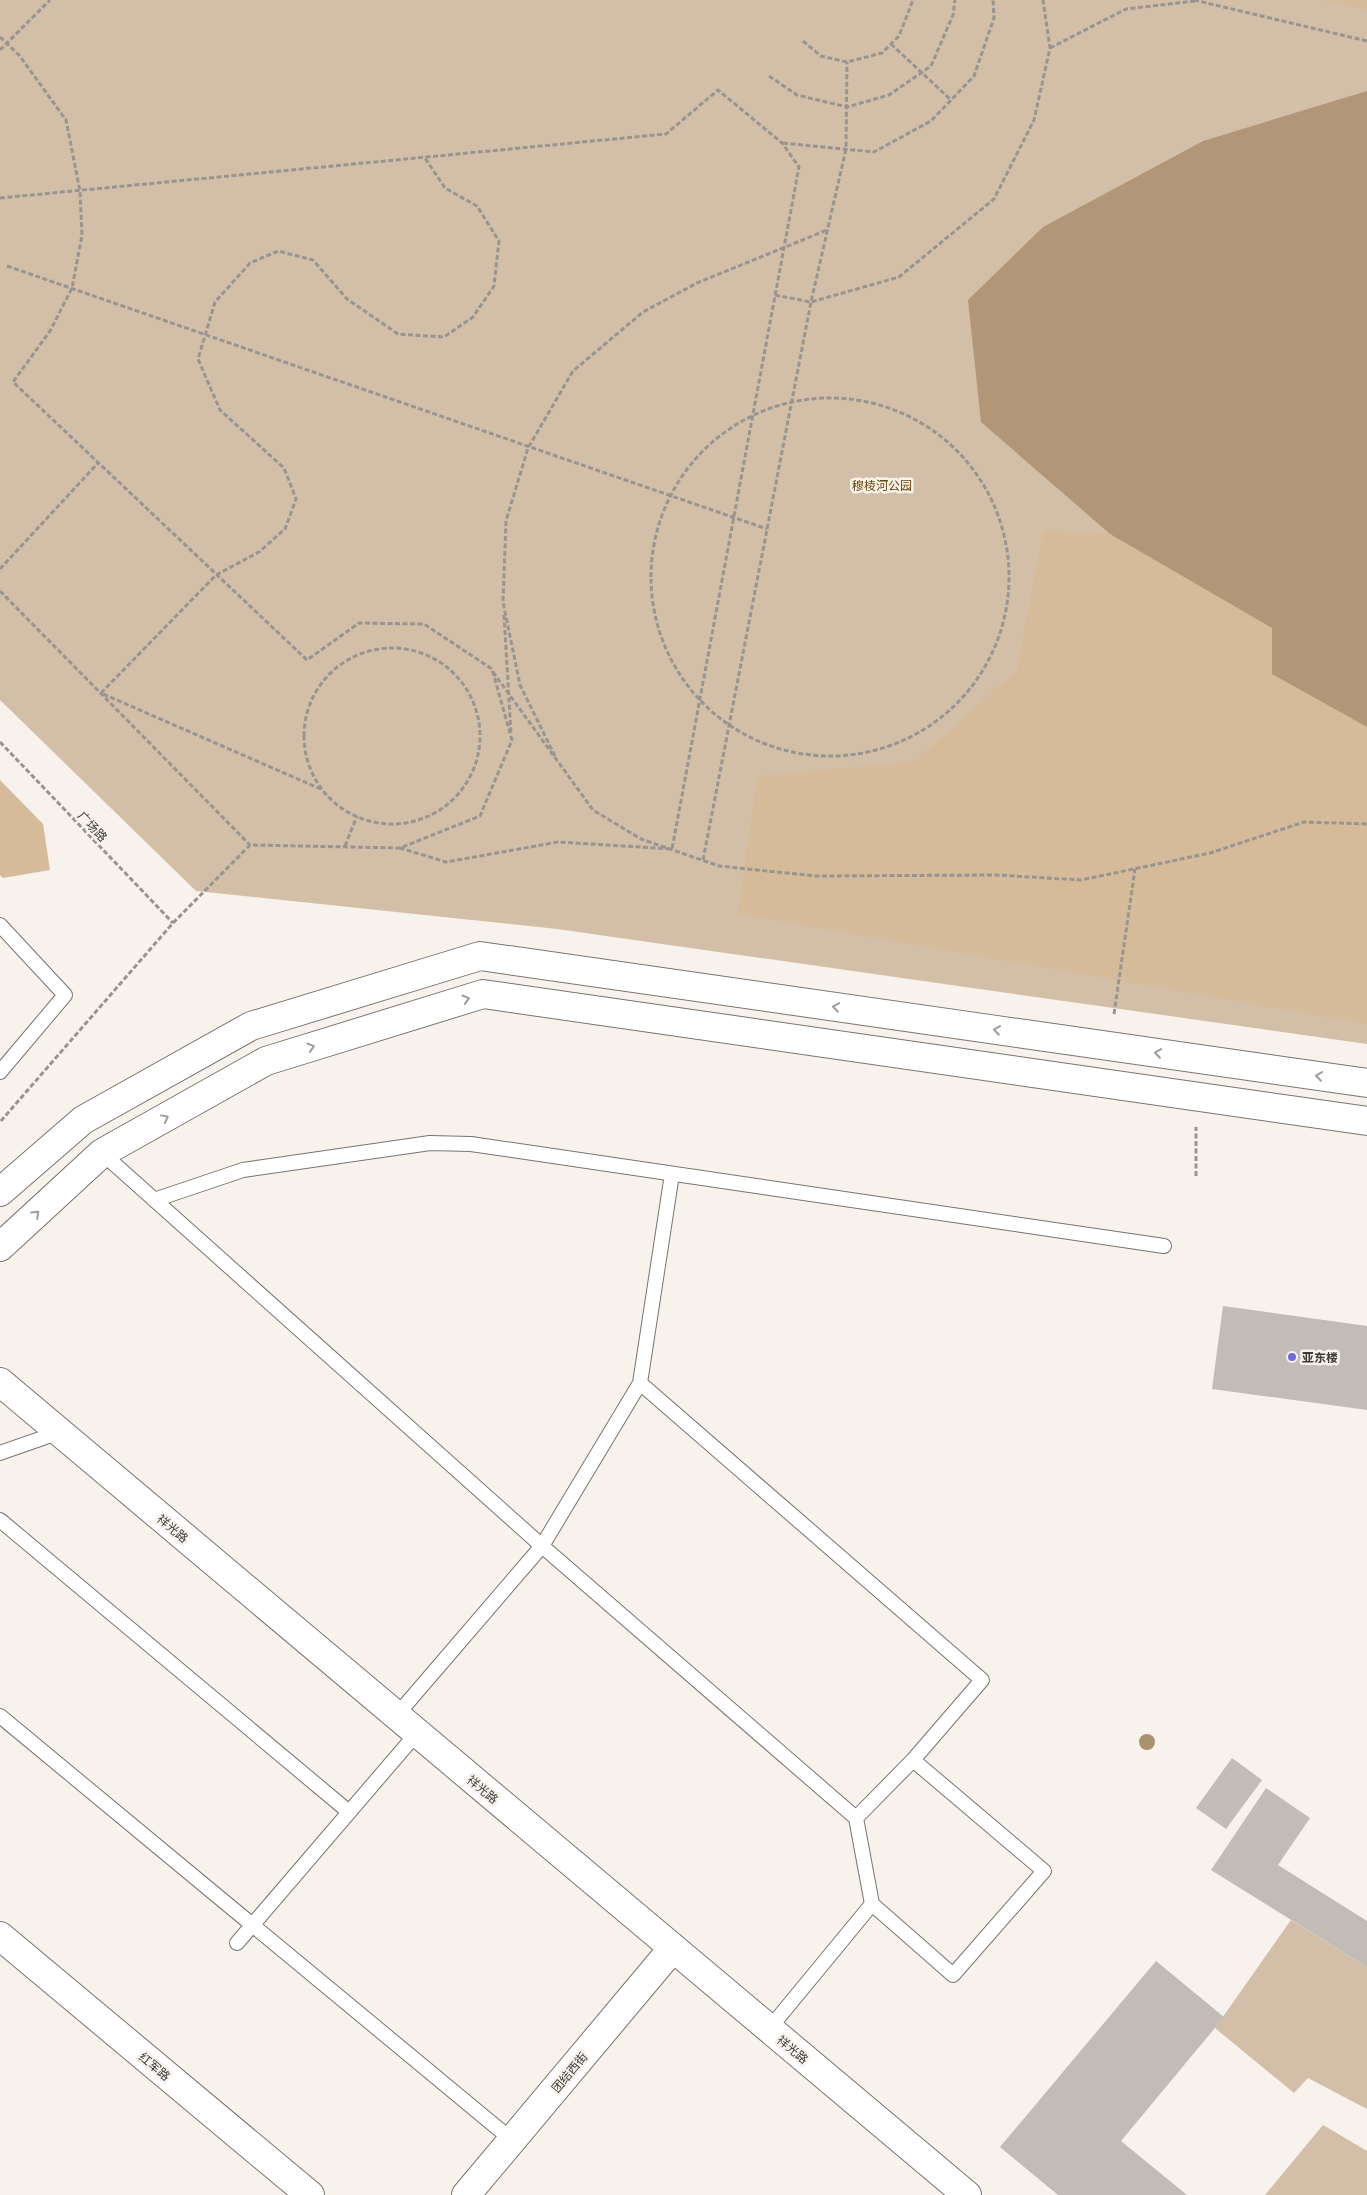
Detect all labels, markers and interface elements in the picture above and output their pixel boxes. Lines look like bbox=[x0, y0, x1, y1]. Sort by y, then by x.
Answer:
park label: 穆棱河公园 bbox=[852, 478, 912, 492]
street label: 广场路 bbox=[76, 808, 110, 844]
one-way arrow bbox=[461, 995, 469, 1005]
one-way arrow bbox=[832, 1002, 841, 1012]
one-way arrow bbox=[993, 1025, 1001, 1036]
one-way arrow bbox=[306, 1043, 314, 1053]
one-way arrow bbox=[1154, 1048, 1162, 1059]
one-way arrow bbox=[1314, 1071, 1322, 1082]
one-way arrow bbox=[160, 1114, 169, 1124]
one-way arrow bbox=[30, 1211, 39, 1220]
place label: 亚东楼 bbox=[1302, 1350, 1338, 1364]
marker: 亚东楼 bbox=[1286, 1351, 1298, 1363]
street label: 祥光路 bbox=[155, 1511, 191, 1545]
street label: 祥光路 bbox=[465, 1772, 501, 1806]
street label: 祥光路 bbox=[775, 2032, 811, 2066]
street label: 红军路 bbox=[137, 2049, 173, 2083]
street label: 团结西街 bbox=[548, 2049, 590, 2095]

